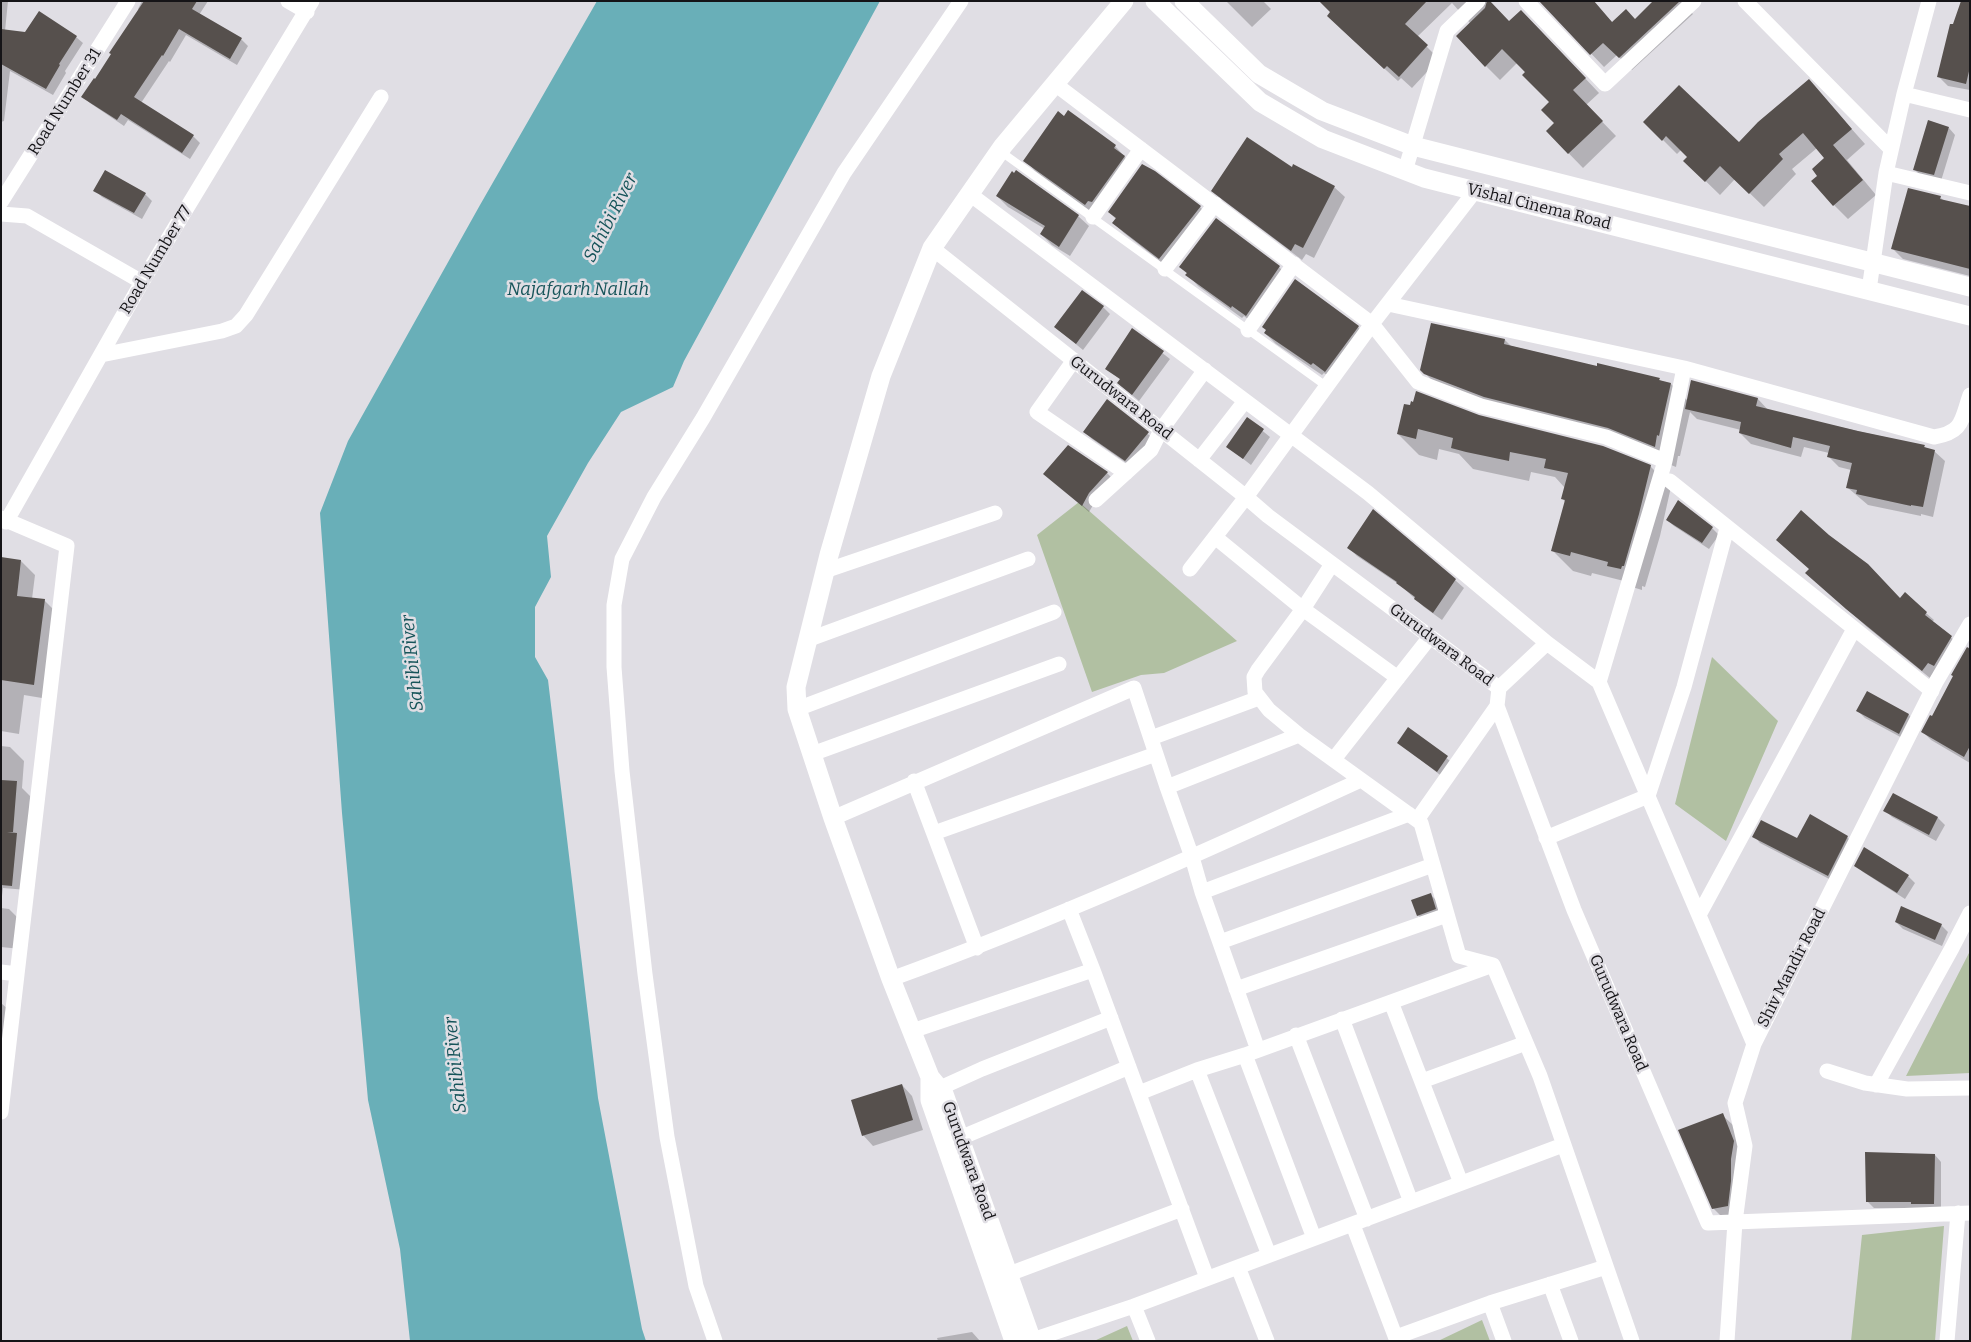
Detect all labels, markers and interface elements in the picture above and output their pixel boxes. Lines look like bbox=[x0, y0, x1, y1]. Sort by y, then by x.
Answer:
street label: Road Number 31 bbox=[24, 45, 106, 159]
water label: Sahibi River bbox=[579, 170, 643, 266]
street label: Vishal Cinema Road bbox=[1465, 180, 1613, 234]
street label: Road Number 77 bbox=[116, 202, 196, 318]
water label: Najafgarh Nallah bbox=[507, 279, 649, 301]
street label: Gurudwara Road bbox=[1066, 352, 1176, 444]
street label: Gurudwara Road bbox=[1385, 600, 1497, 690]
water label: Sahibi River bbox=[397, 614, 429, 712]
street label: Shiv Mandir Road bbox=[1754, 905, 1830, 1031]
street label: Gurudwara Road bbox=[1585, 952, 1651, 1074]
water label: Sahibi River bbox=[440, 1016, 472, 1114]
street label: Gurudwara Road bbox=[938, 1099, 998, 1223]

